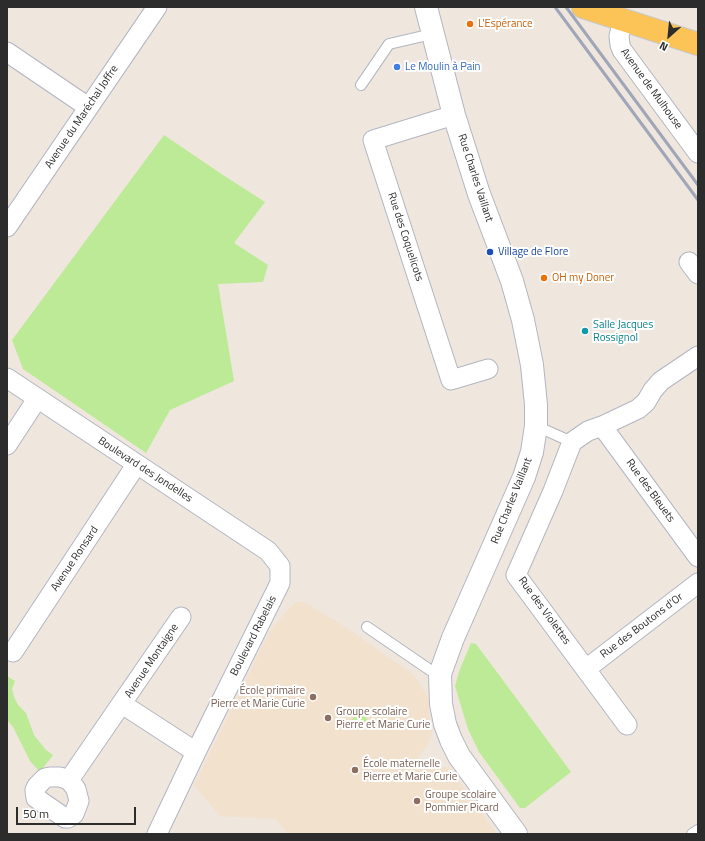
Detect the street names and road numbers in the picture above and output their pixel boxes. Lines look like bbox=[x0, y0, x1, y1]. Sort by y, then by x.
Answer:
street label: Avenue de Mulhouse bbox=[617, 46, 685, 132]
street label: Avenue du Maréchal Joffre bbox=[43, 63, 121, 171]
street label: Rue Charles Vaillant bbox=[455, 132, 495, 224]
street label: Rue des Coquelicots bbox=[384, 191, 426, 283]
street label: Boulevard des Jondelles bbox=[95, 435, 195, 505]
street label: Rue Charles Vaillant bbox=[489, 456, 535, 546]
street label: Rue des Bleuets bbox=[623, 457, 677, 525]
street label: Avenue Ronsard bbox=[48, 524, 102, 594]
street label: Rue des Violettes bbox=[515, 575, 573, 647]
street label: Rue des Boutons d'Or bbox=[598, 591, 686, 661]
street label: Boulevard Rabelais bbox=[228, 594, 280, 678]
street label: Avenue Montaigne bbox=[122, 621, 182, 701]

